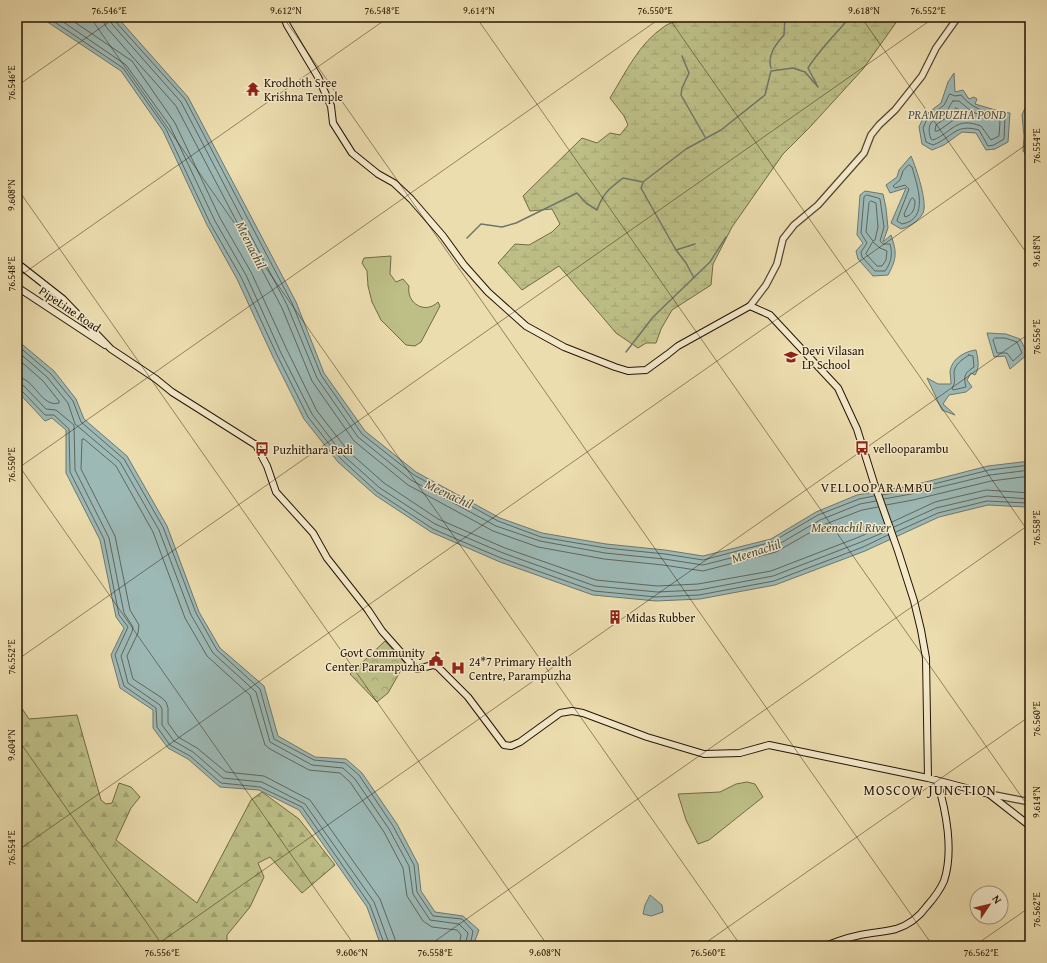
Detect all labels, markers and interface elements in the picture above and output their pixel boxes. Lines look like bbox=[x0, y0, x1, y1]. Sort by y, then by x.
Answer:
text: 76.546°E bbox=[91, 3, 127, 18]
text: 9.612°N bbox=[270, 3, 302, 18]
text: 76.548°E bbox=[364, 3, 400, 18]
text: 9.614°N bbox=[463, 3, 495, 18]
text: 76.550°E bbox=[637, 3, 673, 18]
text: 9.618°N bbox=[848, 3, 880, 18]
text: 76.552°E bbox=[910, 3, 946, 18]
text: 76.546°E bbox=[4, 65, 19, 101]
place label: Krodhoth Sree Krishna Temple bbox=[264, 74, 344, 105]
temple icon: Krodhoth Sree Krishna Temple bbox=[245, 81, 261, 97]
water label: PRAMPUZHA POND bbox=[907, 105, 1007, 124]
text: 76.554°E bbox=[1029, 128, 1044, 164]
text: 9.608°N bbox=[4, 179, 19, 211]
water label: Meenachil bbox=[231, 218, 271, 272]
text: 9.618°N bbox=[1029, 235, 1044, 267]
text: 76.548°E bbox=[4, 256, 19, 292]
street label: PipeLine Road bbox=[36, 282, 105, 336]
text: 76.556°E bbox=[1029, 319, 1044, 355]
place label: Devi Vilasan LP School bbox=[802, 342, 865, 373]
school or university icon: Devi Vilasan LP School bbox=[783, 349, 799, 365]
bus stop icon: vellooparambu bbox=[854, 440, 870, 456]
place label: vellooparambu bbox=[873, 440, 949, 457]
bus stop icon: Puzhithara Padi bbox=[254, 441, 270, 457]
place label: Puzhithara Padi bbox=[273, 441, 354, 458]
text: 76.550°E bbox=[4, 447, 19, 483]
water label: Meenachil bbox=[422, 475, 476, 513]
district label: VELLOOPARAMBU bbox=[821, 478, 933, 497]
text: 76.558°E bbox=[1029, 510, 1044, 546]
water label: Meenachil River bbox=[811, 518, 892, 537]
water label: Meenachil bbox=[729, 534, 783, 568]
building icon: Midas Rubber bbox=[607, 609, 623, 625]
place label: Midas Rubber bbox=[626, 609, 695, 626]
text: 76.552°E bbox=[4, 639, 19, 675]
place label: Govt Community Center Parampuzha bbox=[326, 644, 425, 675]
public building icon: Govt Community Center Parampuzha bbox=[428, 651, 444, 667]
place label: 24*7 Primary Health Centre, Parampuzha bbox=[469, 653, 572, 684]
hospital icon: 24*7 Primary Health Centre, Parampuzha bbox=[450, 660, 466, 676]
text: 76.560°E bbox=[1029, 701, 1044, 737]
text: 9.604°N bbox=[4, 729, 19, 761]
district label: MOSCOW JUNCTION bbox=[863, 780, 997, 800]
text: 9.614°N bbox=[1029, 786, 1044, 818]
text: 76.554°E bbox=[4, 830, 19, 866]
north arrow bbox=[969, 885, 1009, 925]
text: N bbox=[989, 892, 1006, 907]
text: 76.562°E bbox=[1029, 892, 1044, 928]
text: 76.556°E bbox=[144, 945, 180, 960]
text: 9.606°N bbox=[336, 945, 368, 960]
text: 76.558°E bbox=[417, 945, 453, 960]
text: 9.608°N bbox=[529, 945, 561, 960]
text: 76.560°E bbox=[690, 945, 726, 960]
text: 76.562°E bbox=[963, 945, 999, 960]

